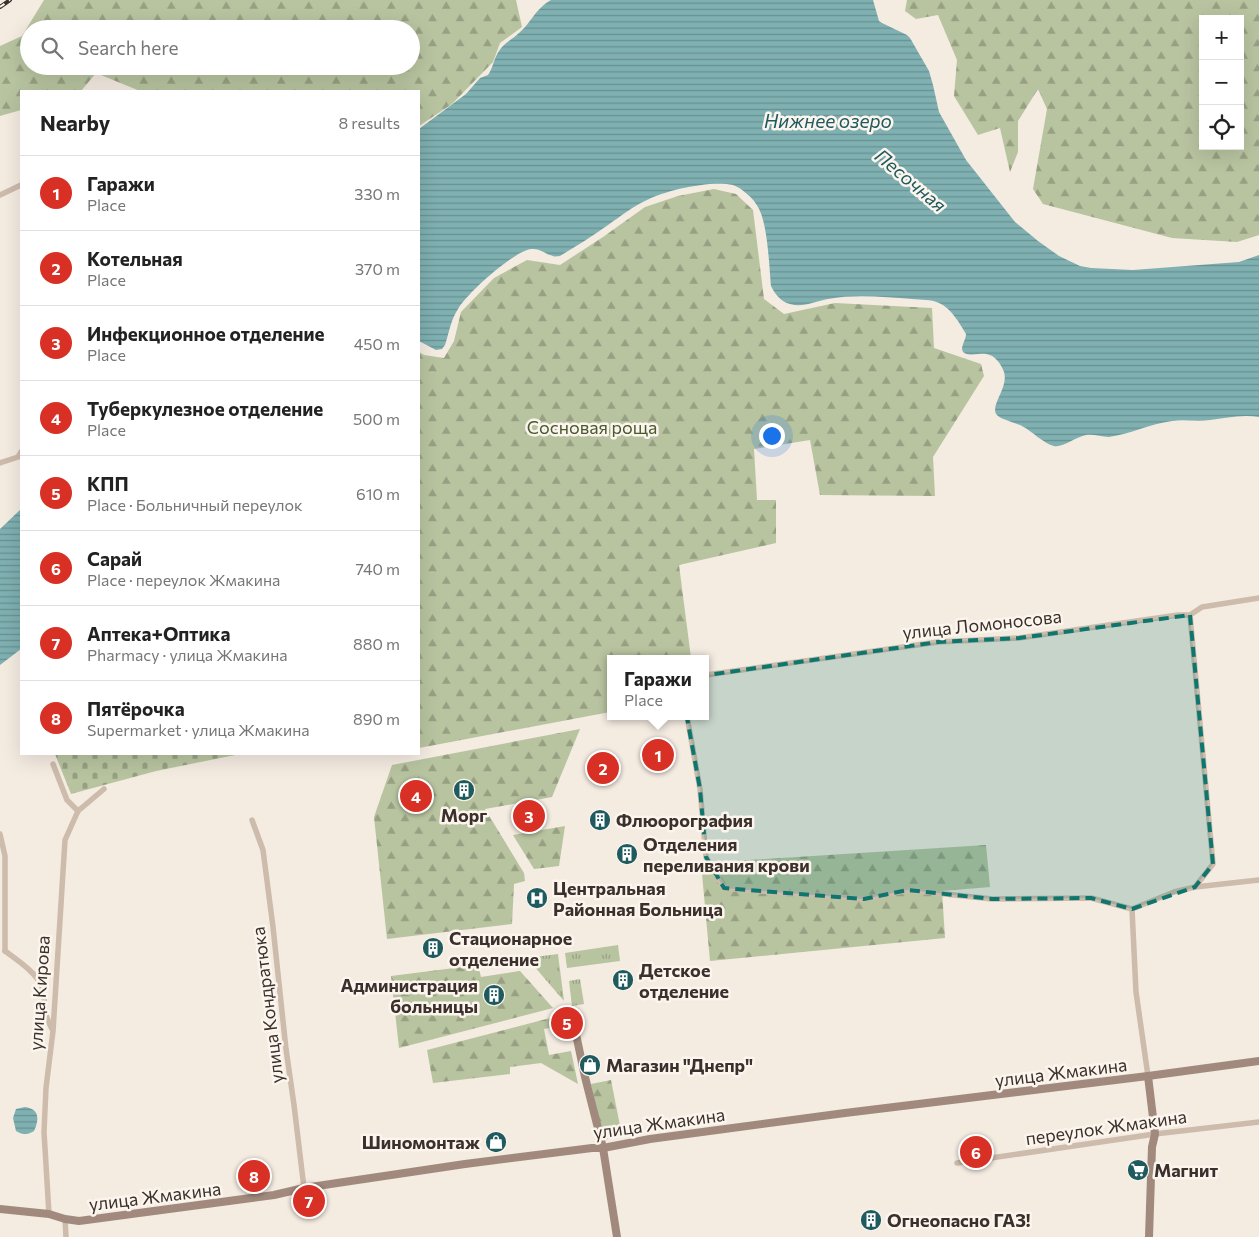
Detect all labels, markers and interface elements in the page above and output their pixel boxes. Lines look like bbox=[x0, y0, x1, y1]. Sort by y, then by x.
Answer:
map controls bbox=[1199, 15, 1244, 150]
button: + bbox=[1199, 15, 1244, 60]
search box bbox=[20, 20, 420, 75]
icon: search bbox=[38, 34, 66, 62]
text: Search here bbox=[78, 36, 178, 59]
button: − bbox=[1199, 60, 1244, 105]
button: locate bbox=[1199, 105, 1244, 150]
water label: Нижнее озеро bbox=[764, 109, 892, 132]
text: Nearby bbox=[40, 110, 110, 135]
text: 8 results bbox=[339, 113, 400, 132]
water label: Песочная bbox=[871, 144, 951, 216]
text: Гаражи bbox=[87, 172, 155, 195]
text: 1 bbox=[52, 184, 60, 203]
text: 330 m bbox=[354, 184, 400, 203]
text: Place bbox=[87, 195, 126, 214]
text: Котельная bbox=[87, 247, 183, 270]
text: 2 bbox=[51, 259, 61, 278]
text: 370 m bbox=[355, 259, 400, 278]
text: Place bbox=[87, 270, 126, 289]
text: Инфекционное отделение bbox=[87, 322, 325, 345]
text: 3 bbox=[51, 334, 61, 353]
text: 450 m bbox=[354, 334, 400, 353]
text: Place bbox=[87, 345, 126, 364]
text: Туберкулезное отделение bbox=[87, 397, 323, 420]
text: 4 bbox=[51, 409, 61, 428]
text: 500 m bbox=[353, 409, 400, 428]
park label: Сосновая роща bbox=[527, 416, 657, 438]
text: Place bbox=[87, 420, 126, 439]
your location bbox=[759, 423, 785, 449]
text: КПП bbox=[87, 472, 129, 495]
text: 5 bbox=[51, 484, 61, 503]
text: 610 m bbox=[356, 484, 400, 503]
text: Place · Больничный переулок bbox=[87, 495, 303, 514]
text: Сарай bbox=[87, 547, 142, 570]
text: 6 bbox=[51, 559, 61, 578]
text: 740 m bbox=[355, 559, 400, 578]
text: Place · переулок Жмакина bbox=[87, 570, 280, 589]
street label: улица Ломоносова bbox=[901, 605, 1063, 643]
text: Аптека+Оптика bbox=[87, 622, 230, 645]
text: 7 bbox=[52, 634, 60, 653]
text: 880 m bbox=[353, 634, 400, 653]
text: Pharmacy · улица Жмакина bbox=[87, 645, 288, 664]
popup bbox=[607, 655, 709, 720]
text: Гаражи bbox=[624, 667, 692, 690]
text: Place bbox=[624, 690, 663, 709]
text: Пятёрочка bbox=[87, 697, 185, 720]
text: 8 bbox=[51, 709, 61, 728]
text: 890 m bbox=[353, 709, 400, 728]
text: Supermarket · улица Жмакина bbox=[87, 720, 310, 739]
pin: 1 bbox=[642, 736, 674, 774]
pin: 2 bbox=[587, 749, 619, 787]
pin: 4 bbox=[400, 777, 432, 815]
building icon: Морг bbox=[452, 778, 476, 802]
pin: 3 bbox=[513, 797, 545, 835]
place label: Морг bbox=[441, 804, 487, 826]
building icon: Флюорография bbox=[588, 808, 612, 832]
place label: Флюорография bbox=[616, 809, 753, 831]
place label: Отделения переливания крови bbox=[643, 833, 810, 876]
building icon: Отделения переливания крови bbox=[615, 842, 639, 866]
place label: Центральная Районная Больница bbox=[553, 877, 723, 920]
hospital icon: Центральная Районная Больница bbox=[525, 886, 549, 910]
street label: улица Кондратюка bbox=[246, 925, 288, 1085]
place label: Стационарное отделение bbox=[449, 927, 572, 970]
street label: улица Кирова bbox=[24, 935, 54, 1051]
building icon: Стационарное отделение bbox=[421, 936, 445, 960]
place label: Детское отделение bbox=[639, 959, 729, 1002]
building icon: Детское отделение bbox=[611, 968, 635, 992]
place label: Администрация больницы bbox=[341, 974, 478, 1017]
building icon: Администрация больницы bbox=[482, 983, 506, 1007]
pin: 5 bbox=[551, 1004, 583, 1042]
shop icon: Магазин "Днепр" bbox=[578, 1053, 602, 1077]
street label: улица Жмакина bbox=[994, 1053, 1128, 1091]
place label: Магазин "Днепр" bbox=[606, 1054, 753, 1076]
street label: улица Жмакина bbox=[592, 1103, 726, 1143]
street label: переулок Жмакина bbox=[1024, 1105, 1188, 1149]
shop icon: Шиномонтаж bbox=[484, 1130, 508, 1154]
place label: Шиномонтаж bbox=[362, 1131, 481, 1153]
pin: 6 bbox=[960, 1133, 992, 1171]
pin: 8 bbox=[238, 1157, 270, 1195]
supermarket icon: Магнит bbox=[1126, 1158, 1150, 1182]
place label: Магнит bbox=[1154, 1159, 1218, 1181]
street label: улица Жмакина bbox=[88, 1177, 222, 1215]
pin: 7 bbox=[293, 1182, 325, 1220]
building icon: Огнеопасно ГАЗ! bbox=[859, 1208, 883, 1232]
place label: Огнеопасно ГАЗ! bbox=[887, 1209, 1031, 1231]

